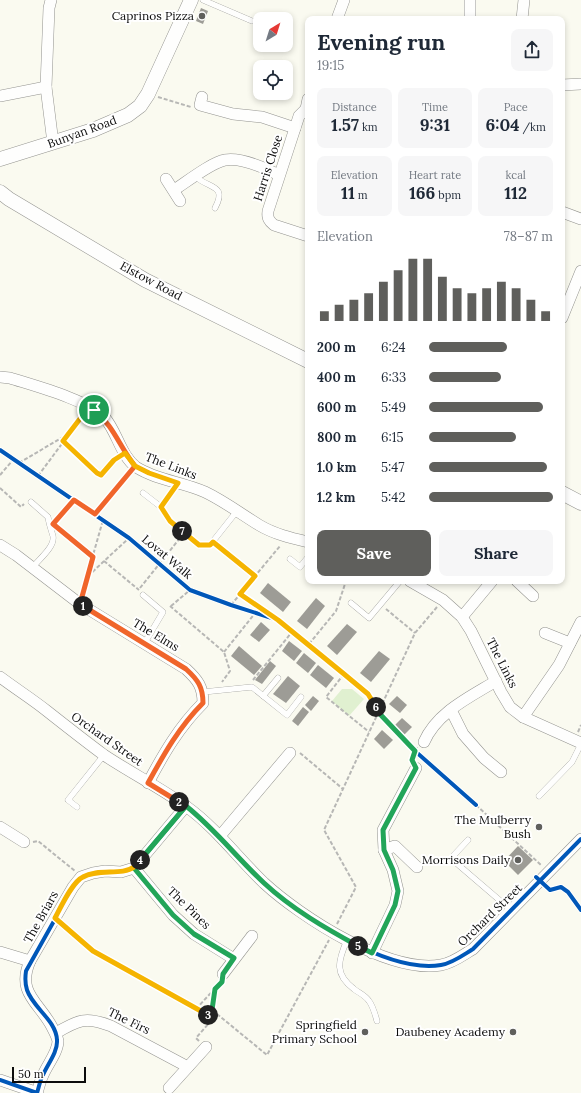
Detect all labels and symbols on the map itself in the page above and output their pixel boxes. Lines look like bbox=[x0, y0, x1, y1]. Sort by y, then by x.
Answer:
place label: Caprinos Pizza bbox=[112, 8, 194, 23]
marker: Caprinos Pizza bbox=[197, 11, 207, 21]
north arrow bbox=[253, 12, 293, 52]
street label: Bunyan Road bbox=[45, 112, 118, 151]
street label: Harris Close bbox=[250, 132, 285, 203]
street label: Elstow Road bbox=[118, 258, 185, 303]
pin bbox=[77, 393, 111, 427]
street label: The Links bbox=[143, 449, 200, 482]
pin: 7 bbox=[172, 521, 192, 541]
street label: Lovat Walk bbox=[139, 531, 196, 582]
pin: 1 bbox=[73, 596, 93, 616]
street label: The Elms bbox=[130, 615, 183, 654]
street label: The Links bbox=[483, 635, 522, 691]
pin: 6 bbox=[366, 697, 386, 717]
street label: Orchard Street bbox=[69, 708, 146, 769]
pin: 2 bbox=[169, 792, 189, 812]
place label: The Mulberry Bush bbox=[455, 812, 532, 841]
marker: The Mulberry Bush bbox=[534, 822, 544, 832]
pin: 4 bbox=[130, 850, 150, 870]
place label: Morrisons Daily bbox=[422, 852, 511, 867]
marker: Morrisons Daily bbox=[513, 855, 523, 865]
street label: Orchard Street bbox=[454, 880, 525, 949]
street label: The Pines bbox=[165, 883, 214, 932]
street label: The Briars bbox=[20, 888, 61, 946]
pin: 5 bbox=[348, 936, 368, 956]
street label: The Firs bbox=[106, 1004, 153, 1037]
pin: 3 bbox=[198, 1005, 218, 1025]
place label: Springfield Primary School bbox=[272, 1017, 357, 1046]
place label: Daubeney Academy bbox=[395, 1024, 506, 1039]
marker: Springfield Primary School bbox=[360, 1027, 370, 1037]
marker: Daubeney Academy bbox=[508, 1027, 518, 1037]
scale bar bbox=[12, 1065, 86, 1084]

